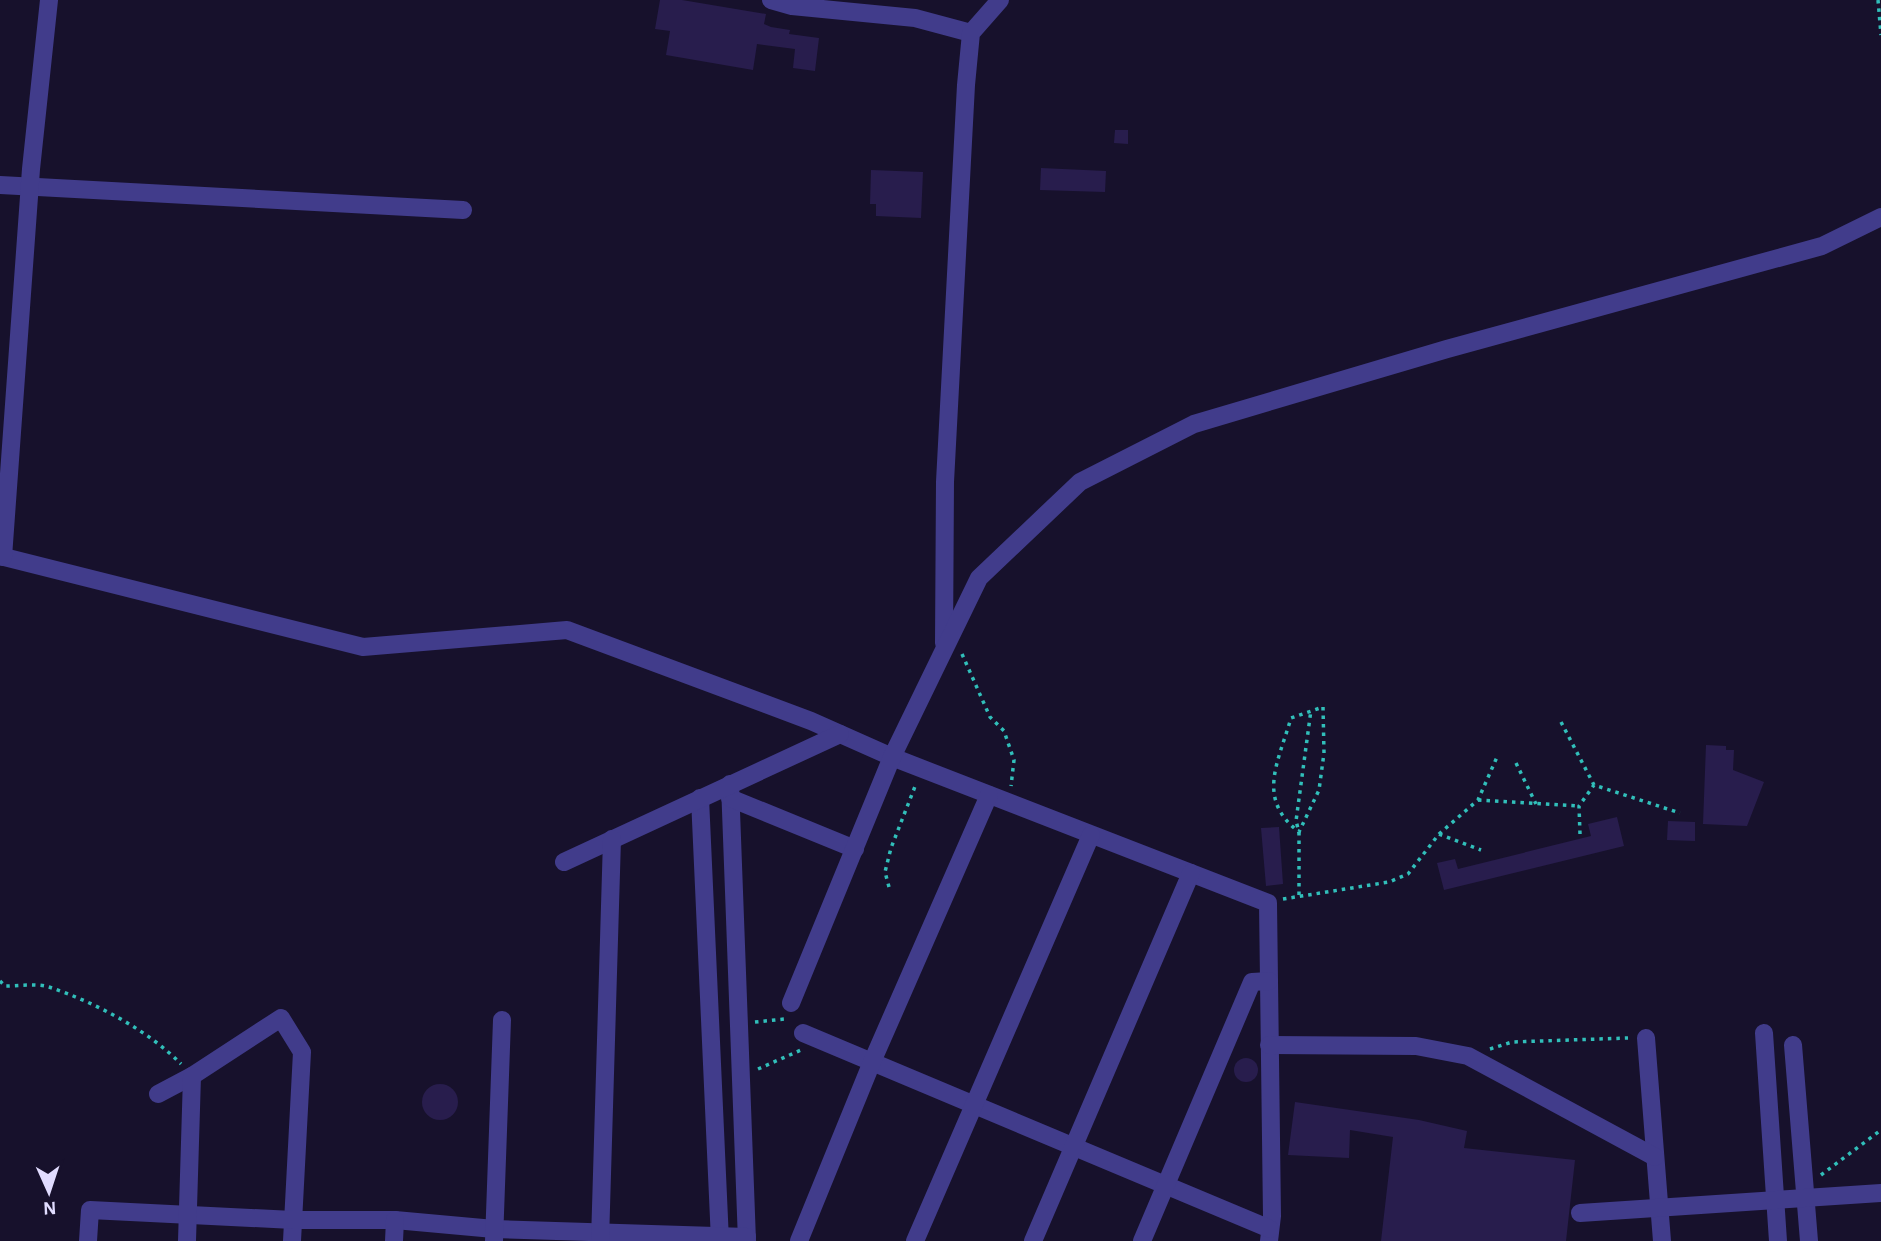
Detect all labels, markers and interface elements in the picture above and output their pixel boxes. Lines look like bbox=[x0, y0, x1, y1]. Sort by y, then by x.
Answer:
north arrow bbox=[14, 1157, 84, 1227]
text: N bbox=[43, 1198, 57, 1217]

